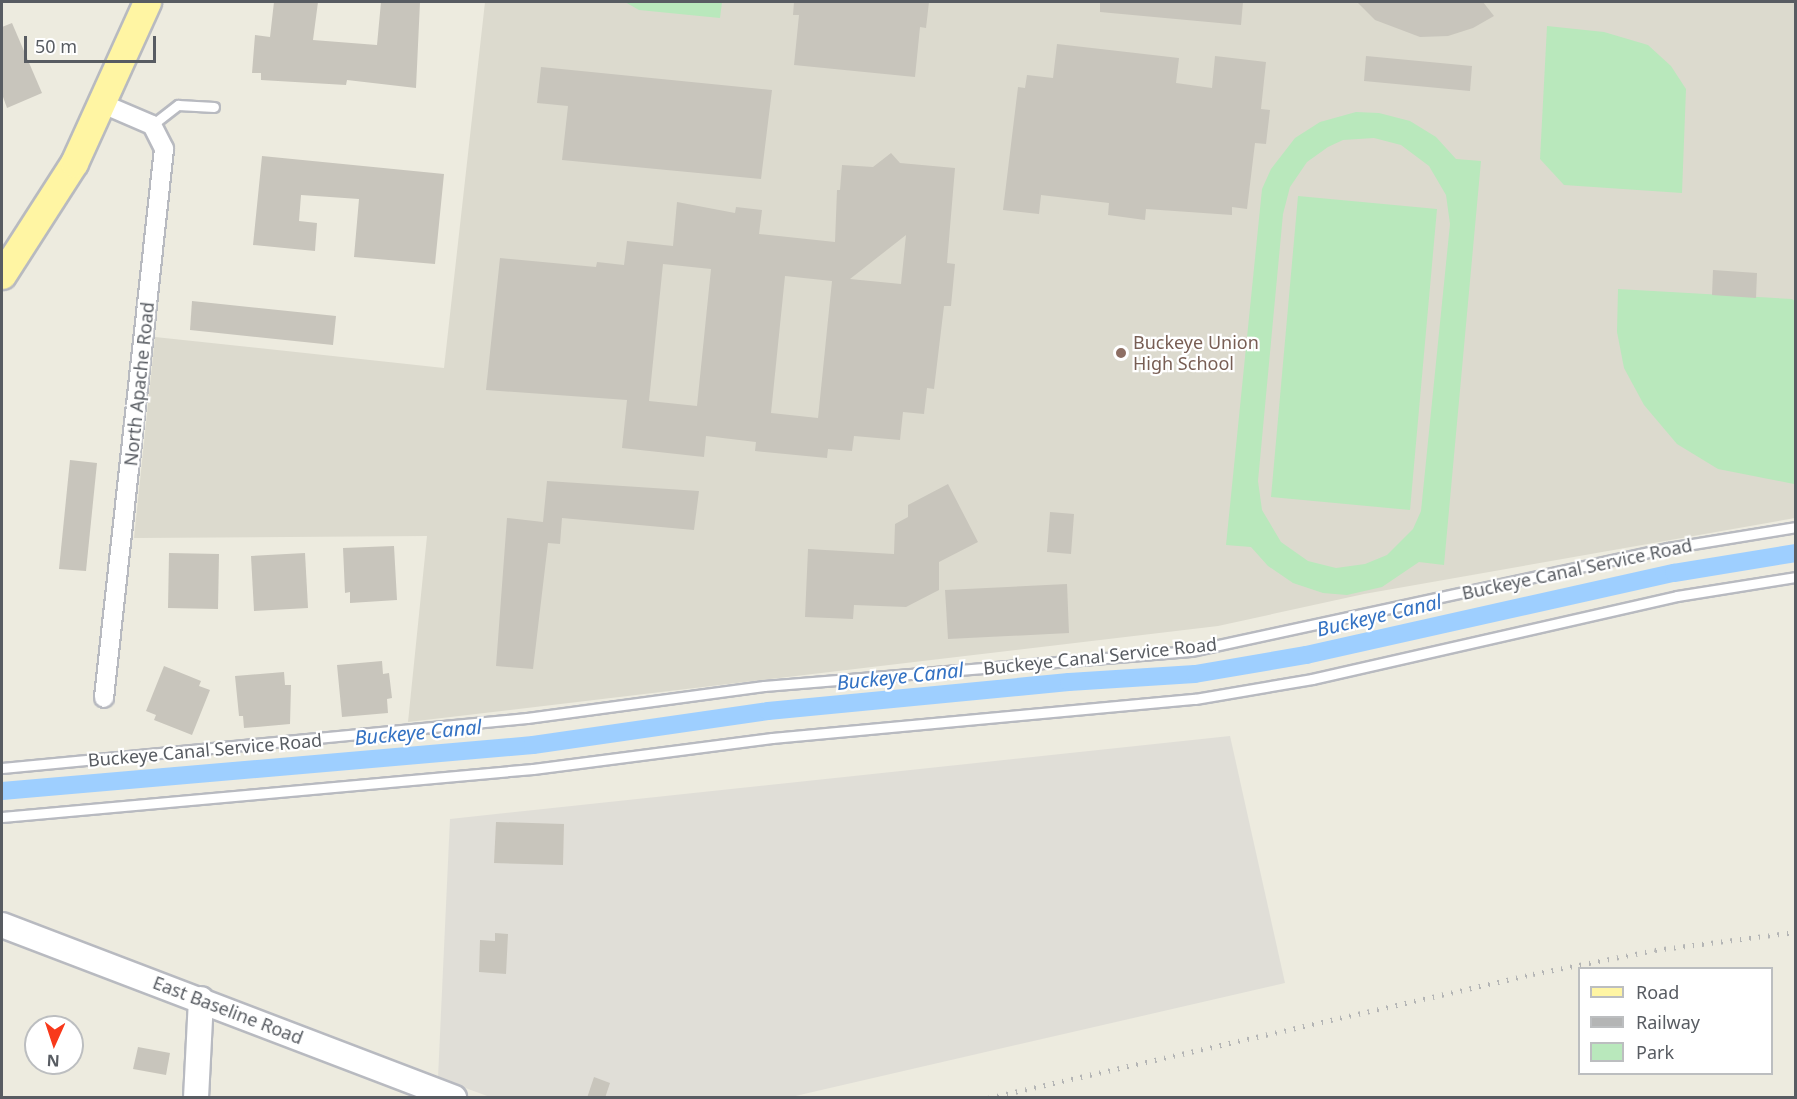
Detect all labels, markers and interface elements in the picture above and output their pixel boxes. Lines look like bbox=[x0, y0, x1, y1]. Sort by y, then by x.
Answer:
scale bar bbox=[27, 24, 159, 62]
text: 50 m bbox=[35, 34, 77, 58]
street label: North Apache Road bbox=[120, 301, 158, 467]
place label: Buckeye Union High School bbox=[1133, 332, 1259, 374]
marker: Buckeye Union High School bbox=[1114, 346, 1128, 360]
street label: Buckeye Canal Service Road bbox=[1460, 534, 1694, 604]
water label: Buckeye Canal bbox=[1314, 589, 1444, 641]
street label: Buckeye Canal Service Road bbox=[982, 633, 1218, 679]
water label: Buckeye Canal bbox=[835, 657, 965, 695]
water label: Buckeye Canal bbox=[353, 714, 483, 750]
street label: Buckeye Canal Service Road bbox=[87, 729, 323, 771]
legend bbox=[1578, 967, 1773, 1075]
street label: East Baseline Road bbox=[150, 971, 306, 1049]
text: Road bbox=[1636, 980, 1679, 1004]
text: Railway bbox=[1636, 1010, 1700, 1034]
north arrow bbox=[24, 1015, 84, 1075]
text: Park bbox=[1636, 1040, 1674, 1064]
text: N bbox=[46, 1050, 60, 1072]

